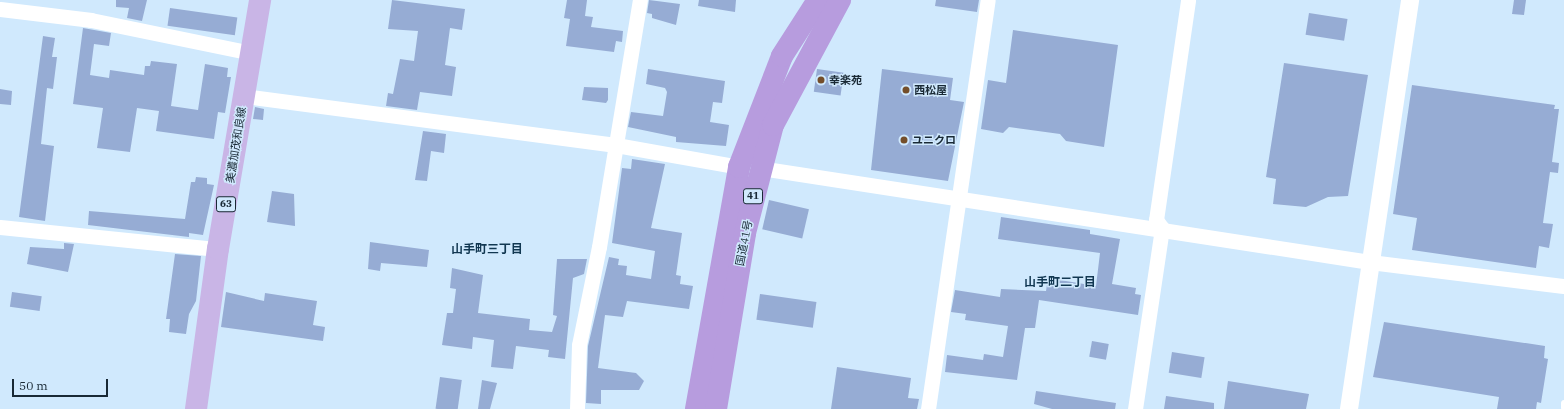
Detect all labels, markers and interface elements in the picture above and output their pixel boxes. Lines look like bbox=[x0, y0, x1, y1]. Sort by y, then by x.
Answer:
place label: 幸楽苑 bbox=[829, 73, 862, 87]
marker: 幸楽苑 bbox=[816, 75, 826, 85]
place label: 西松屋 bbox=[914, 83, 947, 97]
marker: 西松屋 bbox=[901, 85, 911, 95]
street label: 美濃加茂和良線 bbox=[223, 106, 249, 184]
place label: ユニクロ bbox=[912, 133, 956, 147]
marker: ユニクロ bbox=[899, 135, 909, 145]
road number: 41 bbox=[743, 188, 763, 204]
road number: 63 bbox=[216, 196, 236, 212]
street label: 国道41号 bbox=[733, 219, 755, 267]
district label: 山手町三丁目 bbox=[451, 242, 523, 256]
district label: 山手町二丁目 bbox=[1024, 275, 1096, 289]
scale bar bbox=[14, 371, 110, 397]
text: 50 m bbox=[19, 378, 48, 393]

